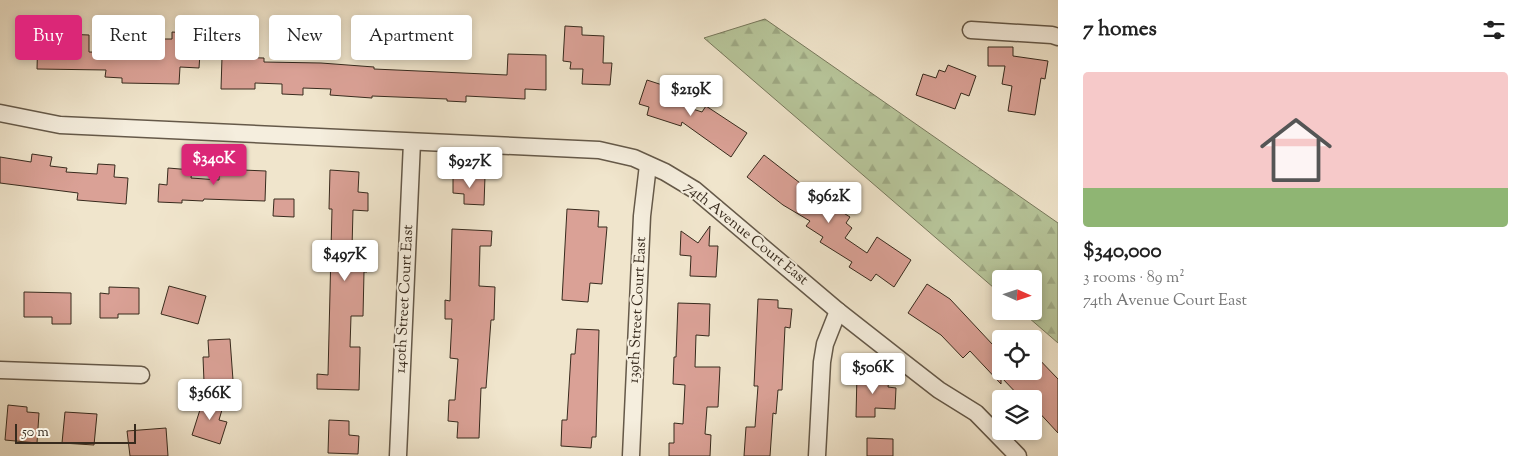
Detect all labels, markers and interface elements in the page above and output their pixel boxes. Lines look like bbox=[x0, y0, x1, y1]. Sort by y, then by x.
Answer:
chip: Buy bbox=[15, 15, 82, 60]
chip: Rent bbox=[92, 15, 165, 60]
chip: Filters bbox=[175, 15, 259, 60]
chip: New bbox=[269, 15, 341, 60]
chip: Apartment bbox=[351, 15, 472, 60]
text: 7 homes bbox=[1083, 15, 1157, 45]
icon: filters bbox=[1480, 16, 1508, 44]
pin: $219K bbox=[656, 74, 726, 117]
text: $219K bbox=[671, 79, 711, 102]
icon: home bbox=[1251, 105, 1341, 195]
pin: $340K bbox=[179, 144, 249, 186]
pin: $927K bbox=[435, 146, 505, 189]
text: $340K bbox=[193, 148, 235, 171]
text: $927K bbox=[448, 151, 492, 174]
street label: 74th Avenue Court East bbox=[680, 177, 812, 291]
pin: $962K bbox=[794, 182, 864, 224]
text: $962K bbox=[807, 186, 851, 209]
street label: 140th Street Court East bbox=[391, 224, 419, 374]
street label: 139th Street Court East bbox=[624, 236, 652, 384]
text: $340,000 bbox=[1083, 237, 1162, 267]
pin: $497K bbox=[310, 240, 380, 282]
text: $497K bbox=[323, 244, 367, 267]
text: 3 rooms · 89 m² bbox=[1083, 267, 1185, 290]
north arrow bbox=[992, 270, 1042, 320]
map controls bbox=[992, 270, 1042, 440]
text: 74th Avenue Court East bbox=[1083, 290, 1247, 313]
button: locate bbox=[992, 330, 1042, 380]
pin: $506K bbox=[838, 352, 908, 395]
text: $506K bbox=[852, 357, 894, 380]
pin: $366K bbox=[175, 378, 245, 421]
text: $366K bbox=[189, 383, 231, 406]
button: layers bbox=[992, 390, 1042, 440]
scale bar bbox=[15, 421, 136, 444]
text: 50 m bbox=[22, 423, 49, 443]

